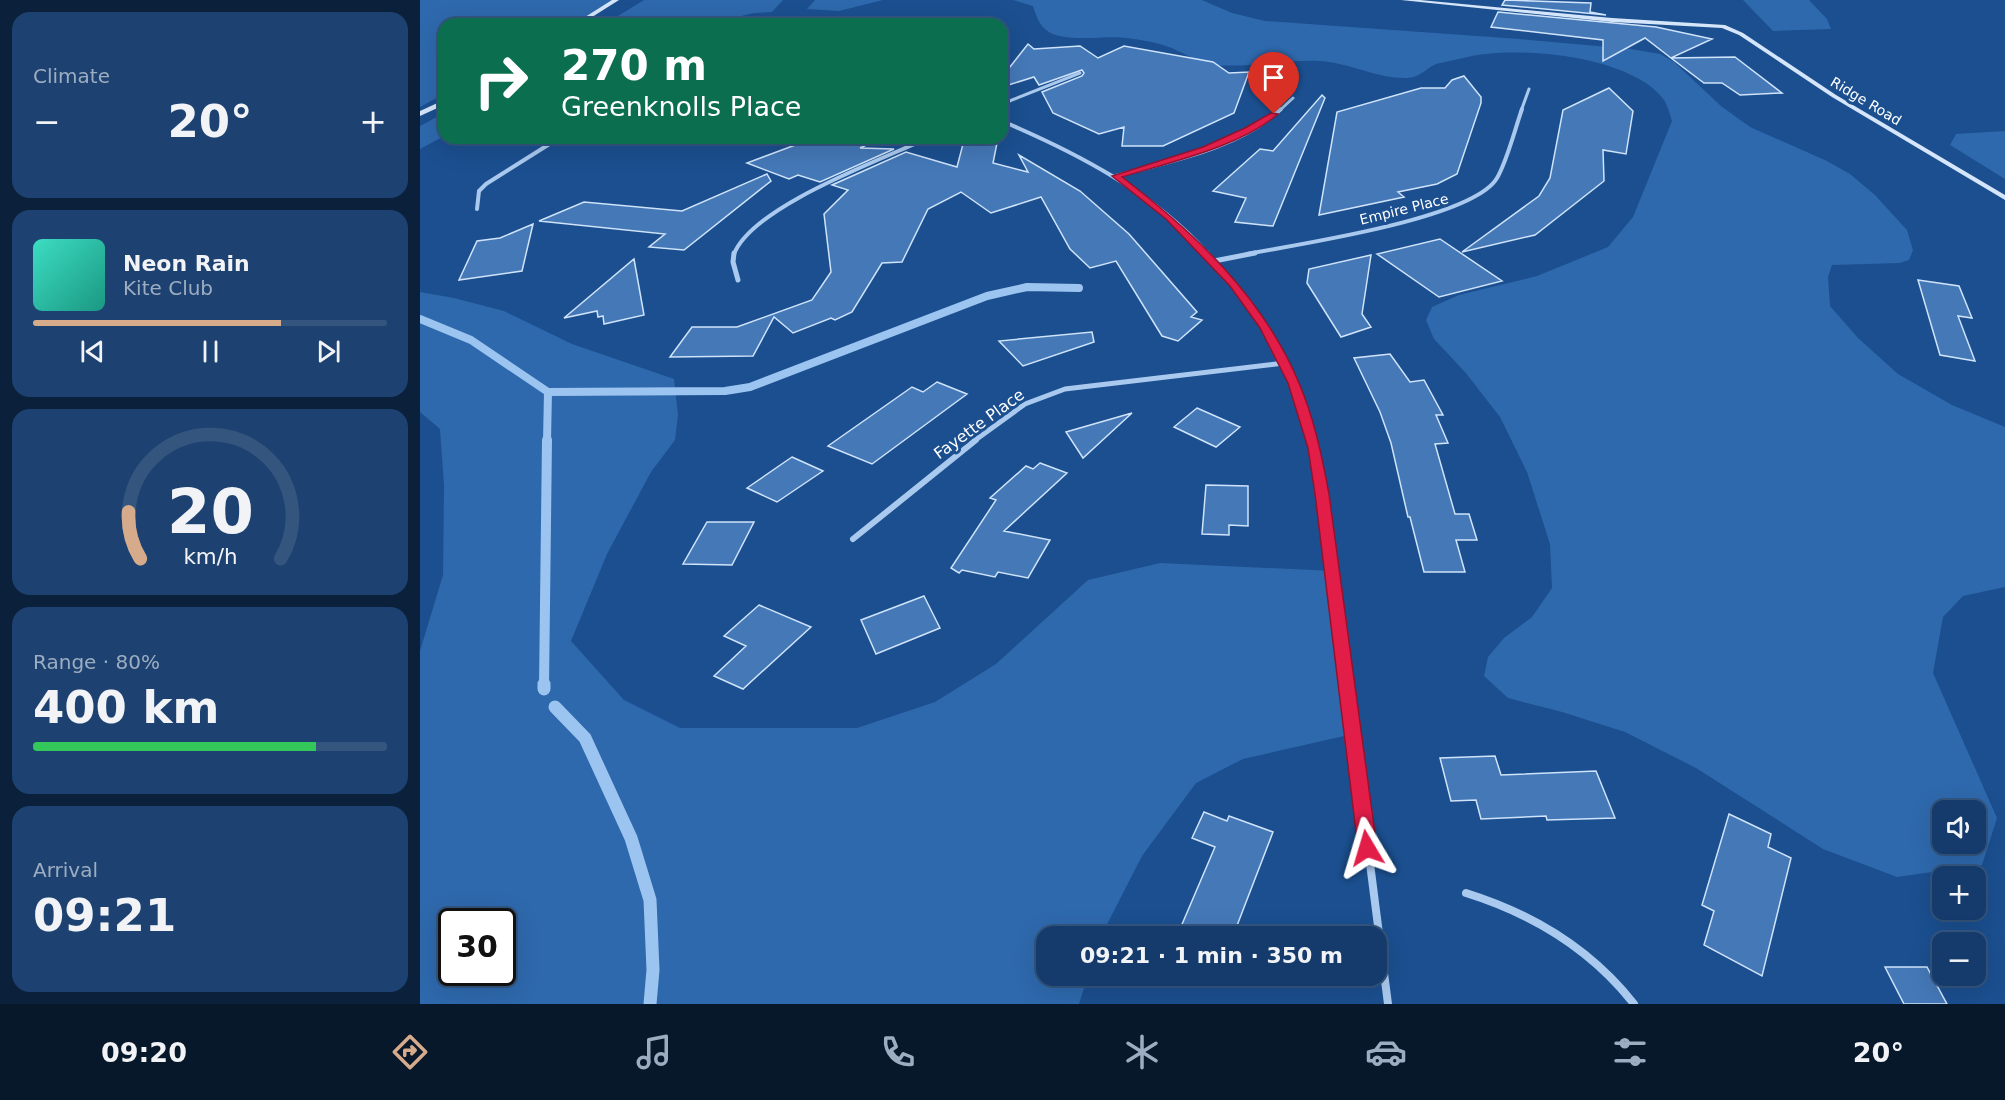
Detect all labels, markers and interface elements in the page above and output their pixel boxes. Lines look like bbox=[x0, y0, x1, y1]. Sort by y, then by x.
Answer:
text: 270 m bbox=[561, 41, 707, 90]
icon: right bbox=[462, 42, 540, 120]
pin bbox=[1248, 52, 1299, 114]
icon: arrive bbox=[1257, 61, 1290, 94]
text: Climate bbox=[33, 64, 110, 88]
street label: Ridge Road bbox=[1828, 74, 1904, 128]
text: Greenknolls Place bbox=[561, 91, 801, 122]
text: 20° bbox=[167, 95, 253, 148]
text: − bbox=[33, 102, 61, 141]
text: + bbox=[359, 102, 387, 141]
street label: Empire Place bbox=[1358, 190, 1450, 228]
text: Neon Rain bbox=[123, 251, 250, 276]
text: Kite Club bbox=[123, 276, 213, 300]
icon: previous bbox=[76, 335, 109, 368]
icon: pause bbox=[194, 335, 227, 368]
icon: next bbox=[312, 335, 345, 368]
street label: Fayette Place bbox=[930, 385, 1028, 463]
text: 20 bbox=[167, 475, 253, 548]
text: km/h bbox=[183, 544, 237, 569]
text: Range · 80% bbox=[33, 650, 160, 674]
text: 400 km bbox=[33, 681, 219, 734]
map controls bbox=[1932, 800, 1986, 986]
button: sound bbox=[1932, 800, 1986, 854]
position arrow bbox=[1335, 816, 1399, 880]
text: Arrival bbox=[33, 858, 98, 882]
button: + bbox=[1932, 866, 1986, 920]
text: 09:21 bbox=[33, 889, 176, 942]
speed limit sign: 30 bbox=[438, 908, 516, 986]
button: − bbox=[1932, 932, 1986, 986]
text: 09:21 · 1 min · 350 m bbox=[1080, 943, 1343, 968]
icon: directions bbox=[389, 1031, 431, 1073]
icon: music bbox=[633, 1031, 675, 1073]
icon: phone bbox=[877, 1031, 919, 1073]
icon: climate bbox=[1121, 1031, 1163, 1073]
icon: car bbox=[1365, 1031, 1407, 1073]
icon: filters bbox=[1609, 1031, 1651, 1073]
text: 09:20 bbox=[101, 1037, 187, 1068]
text: 20° bbox=[1853, 1037, 1904, 1068]

